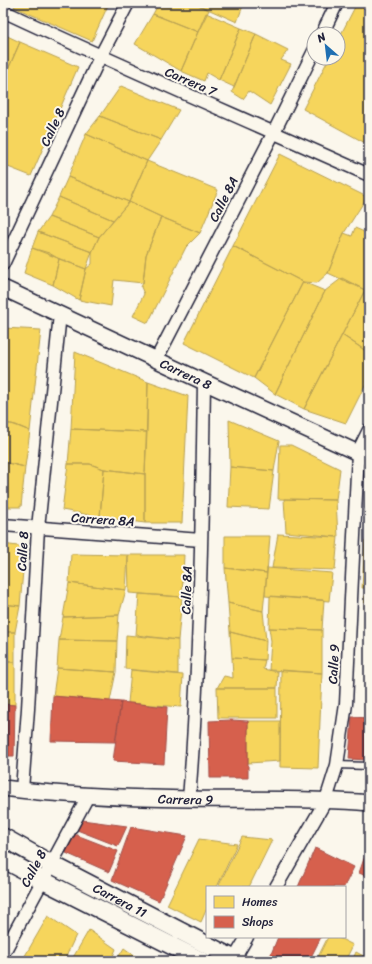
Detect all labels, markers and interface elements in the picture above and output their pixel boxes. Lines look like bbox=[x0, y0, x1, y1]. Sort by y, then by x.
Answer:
north arrow bbox=[306, 26, 346, 66]
text: N bbox=[313, 27, 330, 48]
street label: Carrera 7 bbox=[161, 60, 222, 103]
street label: Calle 8 bbox=[34, 104, 71, 150]
street label: Calle 8A bbox=[202, 172, 245, 226]
street label: Carrera 8 bbox=[156, 352, 216, 396]
street label: Carrera 8A bbox=[70, 506, 135, 533]
street label: Calle 8 bbox=[10, 530, 35, 572]
street label: Calle 8A bbox=[174, 565, 199, 615]
street label: Calle 9 bbox=[321, 643, 346, 685]
street label: Carrera 9 bbox=[158, 787, 213, 811]
street label: Calle 8 bbox=[14, 845, 53, 891]
street label: Carrera 11 bbox=[89, 877, 152, 924]
legend bbox=[206, 886, 346, 938]
text: Homes bbox=[242, 891, 278, 913]
text: Shops bbox=[242, 911, 273, 933]

